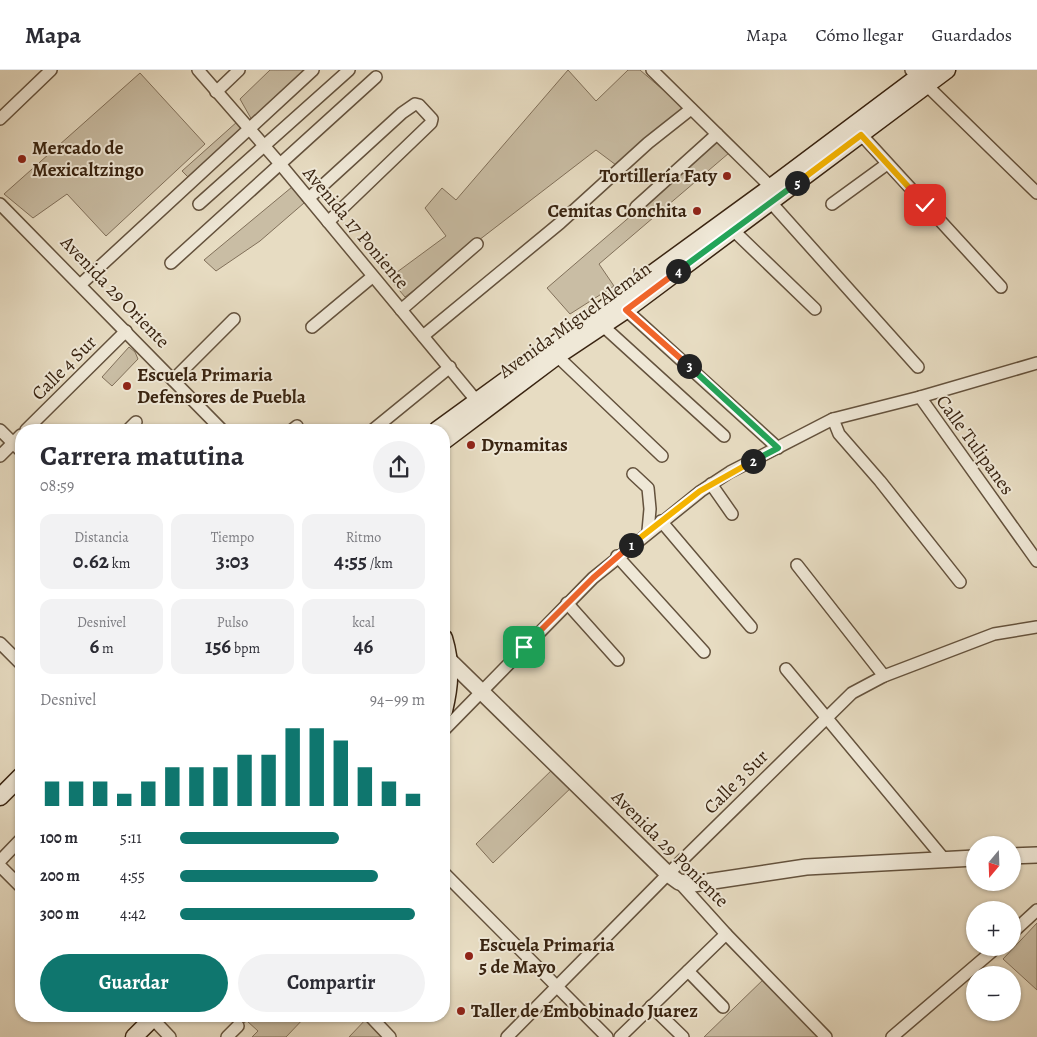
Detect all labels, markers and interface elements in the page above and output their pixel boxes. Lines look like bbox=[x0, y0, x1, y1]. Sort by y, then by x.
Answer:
text: Mapa bbox=[25, 19, 81, 51]
text: Mapa bbox=[746, 23, 787, 47]
text: Cómo llegar bbox=[815, 23, 904, 47]
text: Guardados bbox=[932, 23, 1012, 47]
place label: Mercado de Mexicaltzingo bbox=[32, 135, 144, 183]
marker: Mercado de Mexicaltzingo bbox=[16, 153, 28, 165]
street label: Avenida 17 Poniente bbox=[296, 160, 415, 295]
place label: Tortillería Faty bbox=[599, 163, 718, 189]
marker: Tortillería Faty bbox=[721, 170, 733, 182]
pin: 5 bbox=[784, 170, 810, 196]
text: 5 bbox=[795, 174, 800, 193]
pin bbox=[904, 184, 946, 226]
icon: check bbox=[911, 191, 939, 219]
place label: Cemitas Conchita bbox=[547, 198, 688, 224]
marker: Cemitas Conchita bbox=[691, 205, 703, 217]
street label: Avenida 29 Oriente bbox=[54, 229, 175, 354]
street label: Avenida Miguel Alemán bbox=[493, 256, 657, 385]
pin: 4 bbox=[666, 258, 690, 284]
text: 4 bbox=[675, 262, 682, 281]
street label: Calle 4 Sur bbox=[26, 330, 102, 406]
pin: 3 bbox=[676, 354, 702, 378]
text: 3 bbox=[686, 357, 693, 376]
place label: Escuela Primaria Defensores de Puebla bbox=[137, 362, 307, 410]
marker: Escuela Primaria Defensores de Puebla bbox=[121, 380, 133, 392]
street label: Calle Tulipanes bbox=[930, 390, 1020, 500]
place label: Dynamitas bbox=[481, 432, 568, 458]
text: Carrera matutina bbox=[40, 437, 244, 475]
marker: Dynamitas bbox=[465, 439, 477, 451]
button: share bbox=[373, 441, 425, 493]
pin: 2 bbox=[740, 448, 766, 474]
text: 2 bbox=[750, 452, 757, 471]
text: 08:59 bbox=[40, 475, 74, 497]
text: Distancia bbox=[74, 528, 129, 547]
text: Tiempo bbox=[211, 528, 254, 547]
text: Ritmo bbox=[346, 528, 381, 547]
pin: 1 bbox=[618, 532, 644, 558]
text: 1 bbox=[629, 536, 634, 555]
text: 0.62 bbox=[73, 547, 109, 575]
text: 3:03 bbox=[216, 547, 249, 575]
text: 4:55 bbox=[334, 547, 367, 575]
text: km bbox=[109, 554, 130, 573]
text: /km bbox=[367, 554, 393, 573]
text: Desnivel bbox=[77, 613, 126, 632]
text: Pulso bbox=[217, 613, 248, 632]
text: kcal bbox=[352, 613, 375, 632]
pin bbox=[503, 626, 545, 668]
text: 6 bbox=[89, 632, 99, 660]
text: 156 bbox=[205, 632, 231, 660]
text: 46 bbox=[354, 632, 373, 660]
icon: arrive bbox=[510, 633, 538, 661]
text: m bbox=[99, 639, 114, 658]
text: bpm bbox=[231, 639, 260, 658]
text: Desnivel bbox=[40, 689, 96, 711]
text: 94–99 m bbox=[370, 689, 425, 711]
street label: Calle 3 Sur bbox=[698, 744, 774, 820]
street label: Avenida 29 Poniente bbox=[605, 784, 734, 913]
text: 100 m bbox=[40, 827, 78, 849]
text: 5:11 bbox=[120, 827, 142, 849]
north arrow bbox=[966, 836, 1021, 891]
map controls bbox=[966, 836, 1021, 1021]
text: 200 m bbox=[40, 865, 80, 887]
text: 4:55 bbox=[120, 865, 145, 887]
button: + bbox=[966, 901, 1021, 956]
text: 300 m bbox=[40, 903, 79, 925]
text: 4:42 bbox=[120, 903, 146, 925]
place label: Escuela Primaria 5 de Mayo bbox=[479, 932, 616, 980]
marker: Escuela Primaria 5 de Mayo bbox=[463, 950, 475, 962]
button: Guardar bbox=[40, 954, 228, 1012]
button: Compartir bbox=[238, 954, 425, 1012]
button: − bbox=[966, 966, 1021, 1021]
place label: Taller de Embobinado Juarez bbox=[471, 998, 698, 1024]
marker: Taller de Embobinado Juarez bbox=[455, 1005, 467, 1017]

